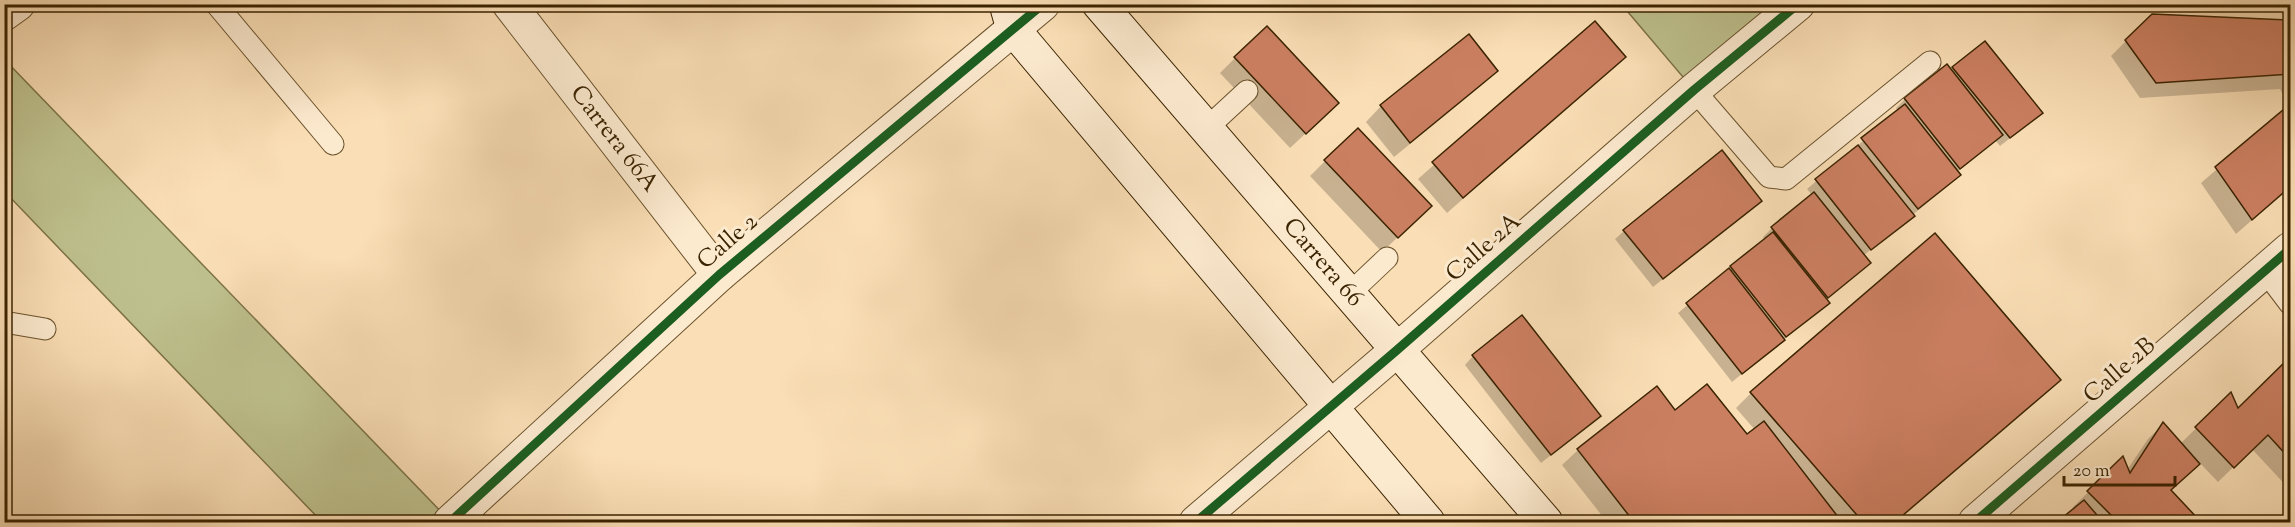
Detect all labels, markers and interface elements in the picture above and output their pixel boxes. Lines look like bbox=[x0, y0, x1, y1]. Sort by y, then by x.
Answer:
street label: Carrera 66A bbox=[561, 79, 666, 200]
street label: Calle 2A bbox=[1439, 205, 1530, 290]
street label: Calle 2 bbox=[690, 206, 766, 278]
street label: Carrera 66 bbox=[1274, 211, 1371, 315]
street label: Calle 2B bbox=[2076, 330, 2164, 412]
scale bar bbox=[2064, 449, 2175, 487]
text: 20 m bbox=[2073, 459, 2110, 485]

